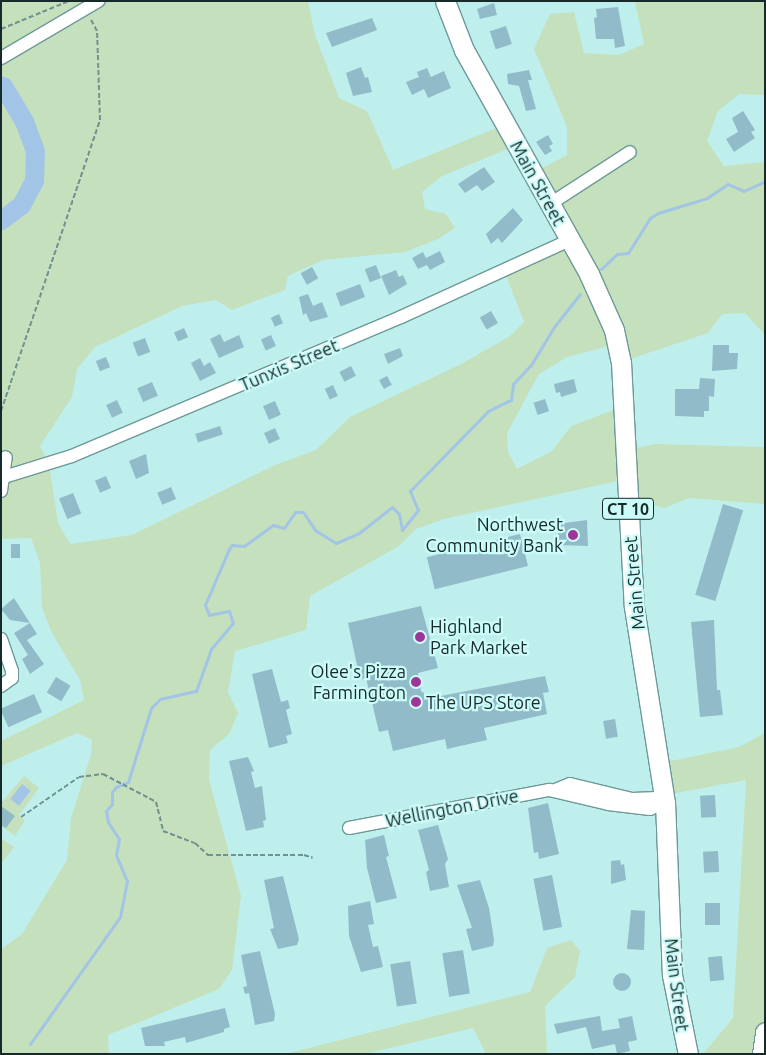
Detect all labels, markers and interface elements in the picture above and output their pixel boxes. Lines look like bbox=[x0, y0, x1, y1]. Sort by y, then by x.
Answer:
street label: Main Street bbox=[506, 137, 570, 229]
street label: Tunxis Street bbox=[236, 334, 342, 396]
road number: CT 10 bbox=[602, 496, 654, 522]
place label: Northwest Community Bank bbox=[426, 514, 563, 556]
marker: Northwest Community Bank bbox=[567, 529, 579, 541]
street label: Main Street bbox=[619, 535, 649, 631]
place label: Highland Park Market bbox=[430, 616, 527, 659]
marker: Highland Park Market bbox=[414, 631, 426, 643]
place label: Olee's Pizza Farmington bbox=[310, 661, 406, 704]
marker: Olee's Pizza Farmington bbox=[410, 676, 422, 688]
place label: The UPS Store bbox=[426, 691, 541, 713]
marker: The UPS Store bbox=[410, 696, 422, 708]
street label: Wellington Drive bbox=[384, 784, 520, 832]
street label: Main Street bbox=[661, 937, 693, 1033]

